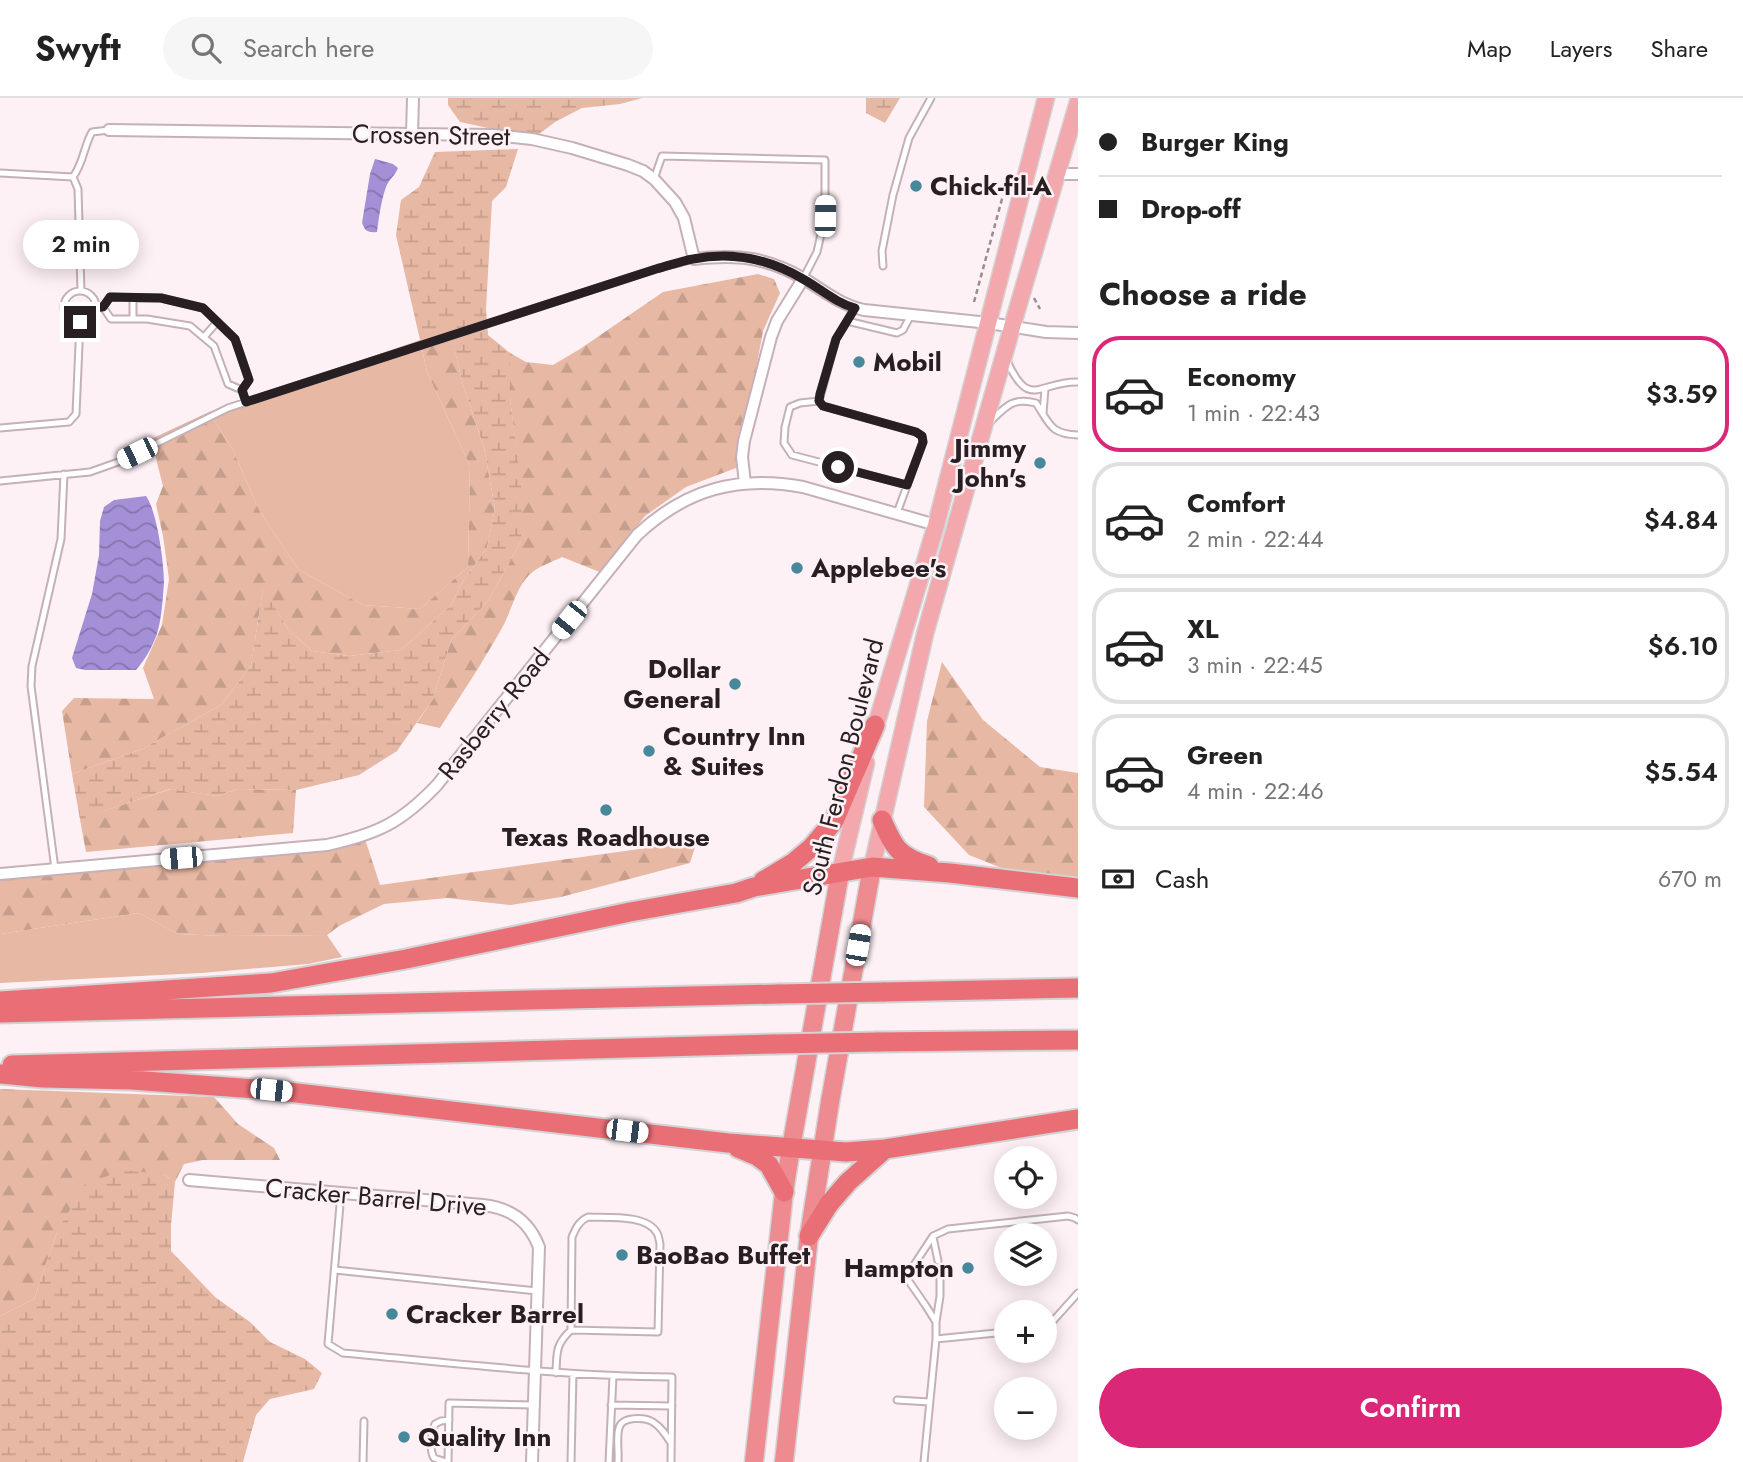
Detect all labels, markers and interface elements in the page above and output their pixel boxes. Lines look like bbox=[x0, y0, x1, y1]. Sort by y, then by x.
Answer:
search box bbox=[163, 17, 653, 80]
text: Swyft bbox=[35, 25, 121, 72]
icon: search bbox=[187, 29, 225, 67]
text: Search here bbox=[243, 29, 374, 67]
text: Map bbox=[1467, 31, 1512, 66]
text: Layers bbox=[1550, 31, 1612, 66]
text: Share bbox=[1650, 31, 1708, 66]
street label: Crossen Street bbox=[351, 115, 511, 155]
text: Burger King bbox=[1141, 123, 1289, 161]
place label: Chick-fil-A bbox=[930, 167, 1053, 205]
marker: Chick-fil-A bbox=[908, 178, 924, 194]
text: Drop-off bbox=[1141, 190, 1241, 228]
car bbox=[815, 195, 836, 237]
callout: 2 min bbox=[22, 220, 138, 270]
text: 2 min bbox=[51, 227, 111, 261]
text: Choose a ride bbox=[1099, 271, 1307, 317]
route end bbox=[64, 306, 96, 338]
place label: Mobil bbox=[873, 343, 942, 381]
marker: Mobil bbox=[851, 354, 867, 370]
text: Economy bbox=[1187, 358, 1296, 396]
icon: car bbox=[1103, 363, 1166, 426]
text: $3.59 bbox=[1646, 375, 1718, 413]
text: 1 min · 22:43 bbox=[1187, 396, 1320, 430]
place label: Jimmy John's bbox=[949, 429, 1026, 497]
car bbox=[114, 434, 161, 472]
route start bbox=[822, 451, 854, 483]
marker: Jimmy John's bbox=[1032, 455, 1048, 471]
text: Comfort bbox=[1187, 484, 1285, 522]
icon: car bbox=[1103, 489, 1166, 552]
text: $4.84 bbox=[1644, 501, 1718, 539]
text: 2 min · 22:44 bbox=[1187, 522, 1324, 556]
place label: Applebee's bbox=[810, 549, 947, 587]
marker: Applebee's bbox=[789, 560, 805, 576]
car bbox=[548, 597, 591, 643]
text: XL bbox=[1187, 610, 1219, 648]
icon: car bbox=[1103, 615, 1166, 678]
text: $6.10 bbox=[1648, 627, 1718, 665]
street label: South Ferdon Boulevard bbox=[793, 634, 893, 900]
street label: Rasberry Road bbox=[429, 640, 559, 788]
text: 3 min · 22:45 bbox=[1187, 648, 1323, 682]
place label: Dollar General bbox=[623, 650, 721, 718]
marker: Dollar General bbox=[727, 676, 743, 692]
place label: Country Inn & Suites bbox=[663, 717, 806, 785]
text: Green bbox=[1187, 736, 1263, 774]
icon: car bbox=[1103, 741, 1166, 804]
marker: Country Inn & Suites bbox=[641, 743, 657, 759]
text: $5.54 bbox=[1645, 753, 1718, 791]
text: 4 min · 22:46 bbox=[1187, 774, 1324, 808]
marker: Texas Roadhouse bbox=[598, 802, 614, 818]
place label: Texas Roadhouse bbox=[502, 818, 710, 856]
car bbox=[160, 846, 203, 870]
icon: cash bbox=[1099, 860, 1137, 898]
text: Cash bbox=[1155, 860, 1209, 898]
text: 670 m bbox=[1658, 862, 1722, 896]
car bbox=[845, 922, 872, 968]
car bbox=[250, 1077, 293, 1103]
car bbox=[605, 1118, 650, 1144]
map controls bbox=[994, 1146, 1057, 1440]
button: locate bbox=[994, 1146, 1057, 1209]
street label: Cracker Barrel Drive bbox=[264, 1168, 488, 1226]
button: layers bbox=[994, 1223, 1057, 1286]
place label: BaoBao Buffet bbox=[636, 1236, 811, 1274]
marker: BaoBao Buffet bbox=[614, 1247, 630, 1263]
place label: Hampton bbox=[844, 1249, 954, 1287]
marker: Hampton bbox=[960, 1260, 976, 1276]
place label: Cracker Barrel bbox=[406, 1295, 584, 1333]
button: + bbox=[994, 1300, 1057, 1363]
marker: Cracker Barrel bbox=[384, 1306, 400, 1322]
button: Confirm bbox=[1099, 1368, 1722, 1448]
button: − bbox=[994, 1377, 1057, 1440]
place label: Quality Inn bbox=[418, 1418, 551, 1456]
marker: Quality Inn bbox=[396, 1429, 412, 1445]

